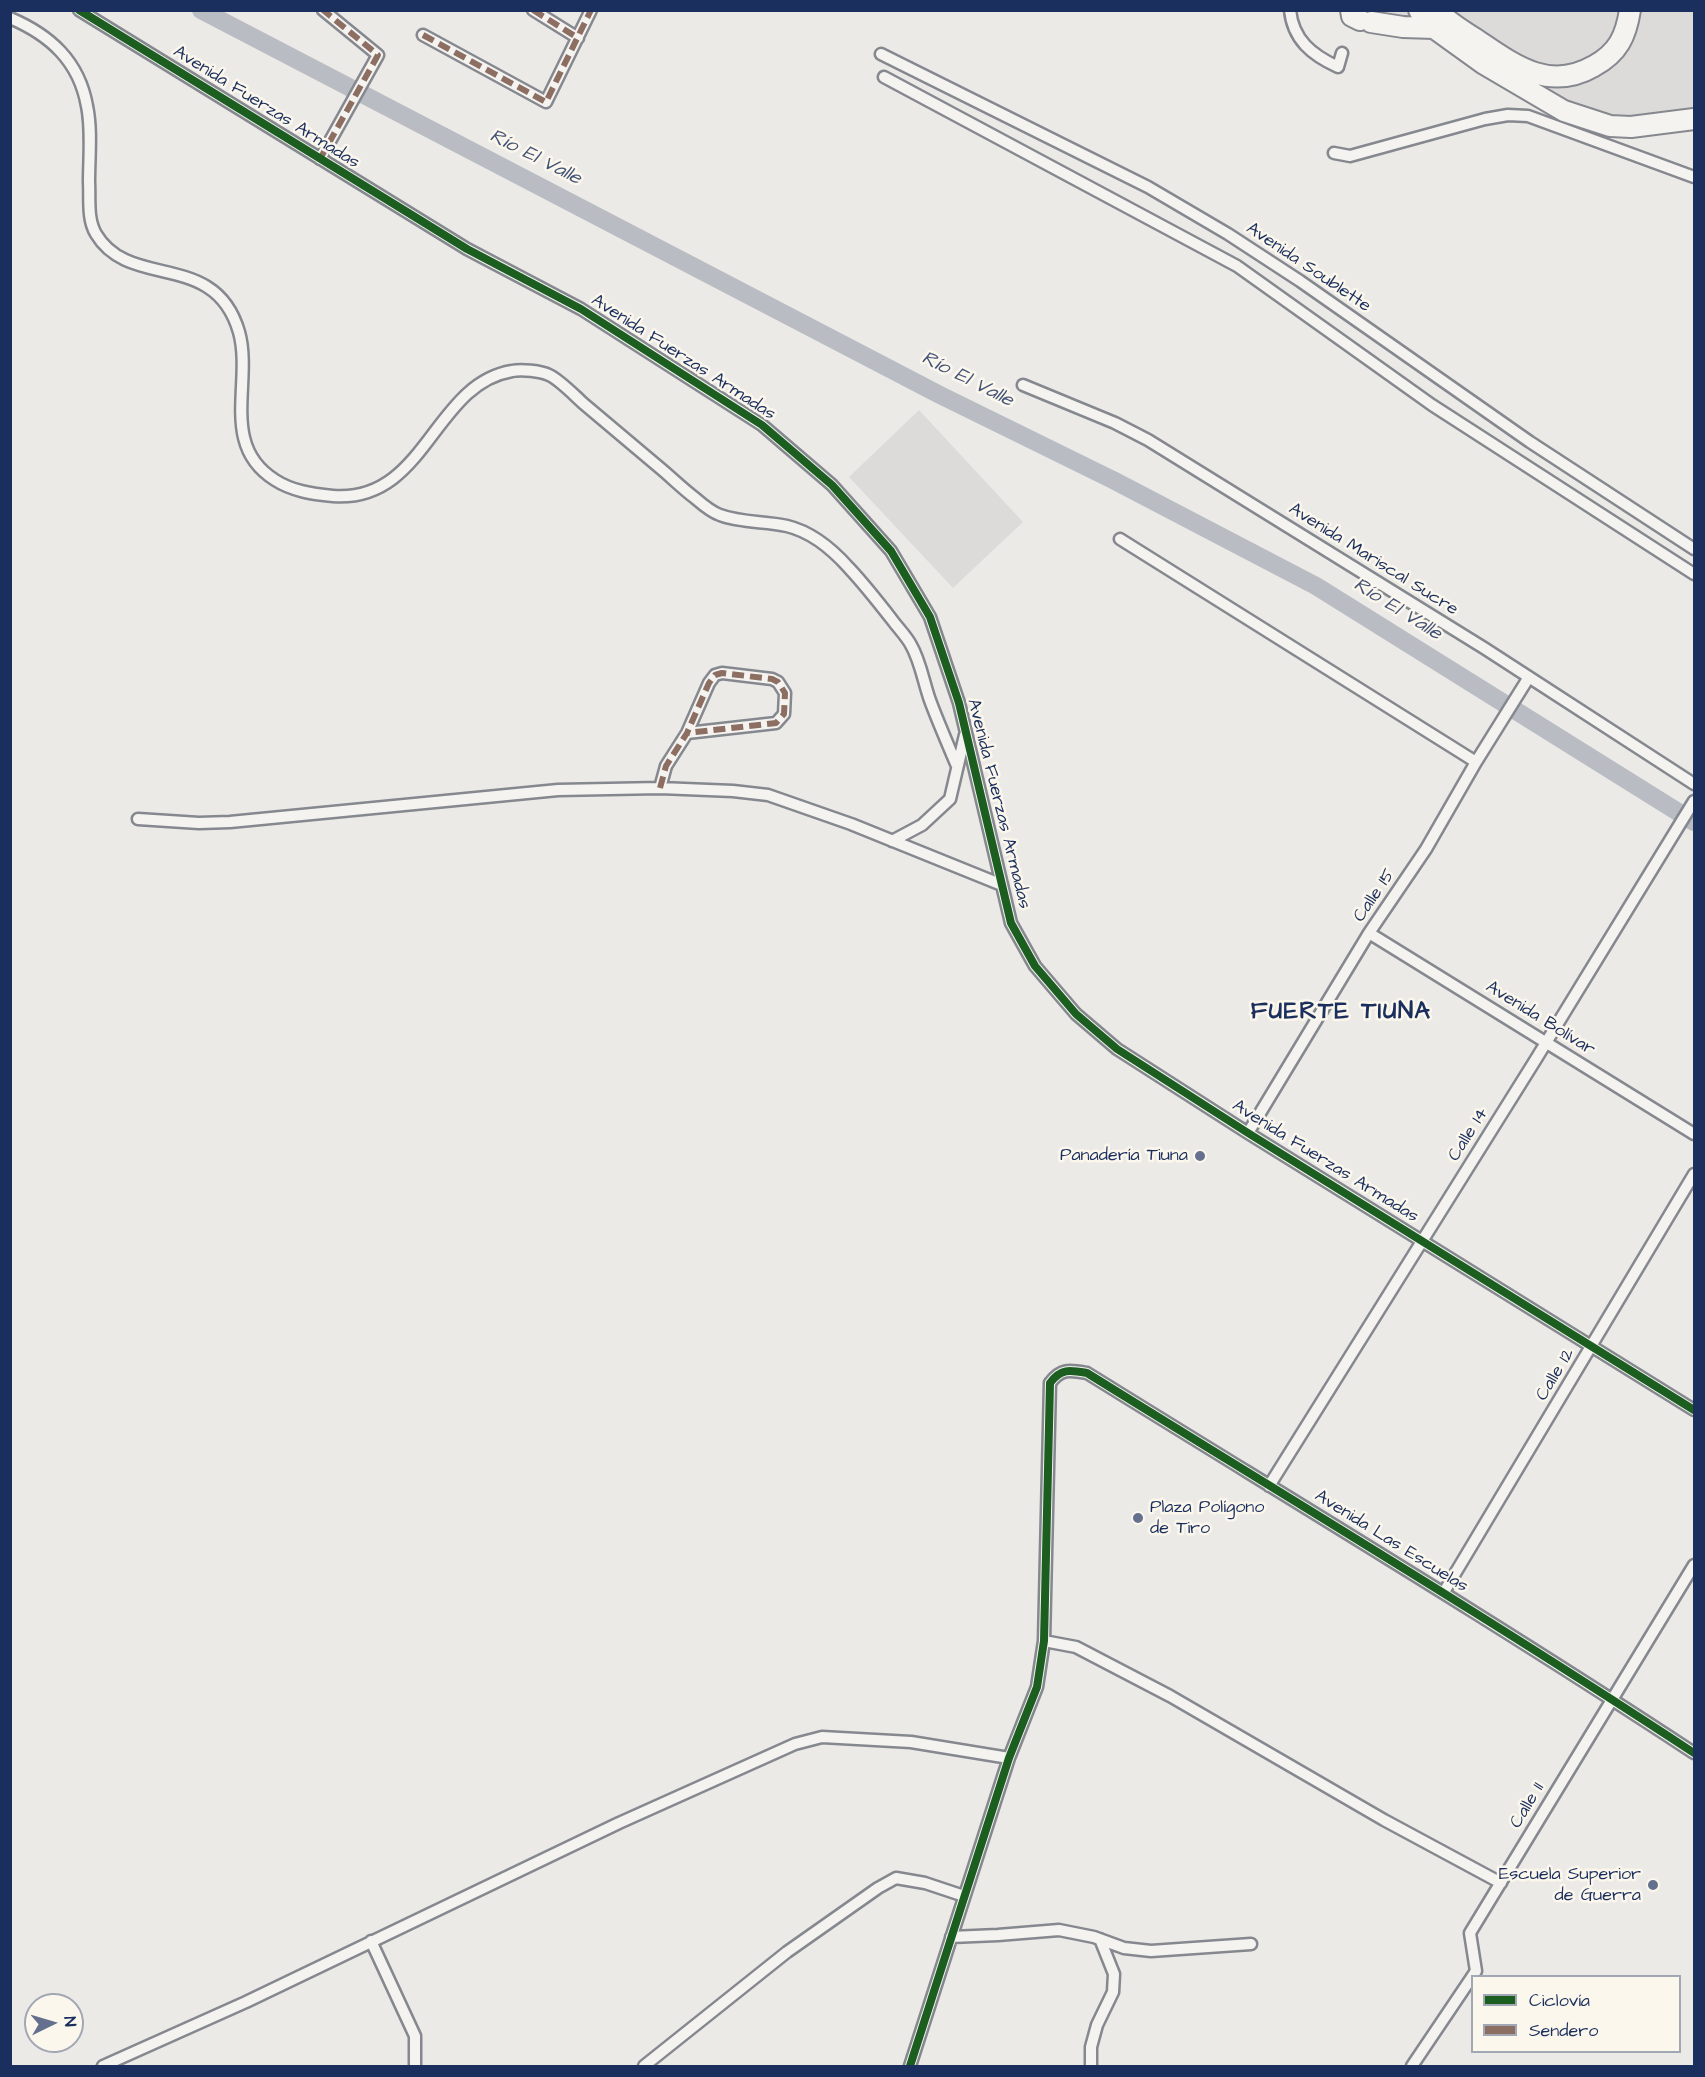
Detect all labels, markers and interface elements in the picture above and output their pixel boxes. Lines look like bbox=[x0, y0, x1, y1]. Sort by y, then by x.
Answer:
street label: Avenida Fuerzas Armadas bbox=[169, 42, 363, 174]
water label: Río El Valle bbox=[485, 125, 585, 191]
street label: Avenida Soublette bbox=[1242, 218, 1374, 318]
street label: Avenida Fuerzas Armadas bbox=[587, 290, 779, 426]
water label: Río El Valle bbox=[917, 347, 1017, 413]
street label: Avenida Mariscal Sucre bbox=[1284, 499, 1462, 621]
water label: Río El Valle bbox=[1349, 573, 1445, 647]
street label: Avenida Fuerzas Armadas bbox=[961, 697, 1035, 911]
street label: Calle 15 bbox=[1349, 865, 1401, 927]
street label: Avenida Bolívar bbox=[1481, 977, 1599, 1061]
district label: FUERTE TIUNA bbox=[1251, 999, 1431, 1027]
street label: Avenida Fuerzas Armadas bbox=[1228, 1096, 1422, 1228]
street label: Calle 14 bbox=[1444, 1104, 1494, 1166]
place label: Panadería Tiuna bbox=[1060, 1145, 1188, 1167]
marker: Panadería Tiuna bbox=[1193, 1149, 1207, 1163]
street label: Calle 12 bbox=[1532, 1345, 1580, 1405]
street label: Avenida Las Escuelas bbox=[1310, 1486, 1472, 1598]
place label: Plaza Polígono de Tiro bbox=[1150, 1497, 1264, 1540]
marker: Plaza Polígono de Tiro bbox=[1131, 1511, 1145, 1525]
street label: Calle 11 bbox=[1506, 1779, 1550, 1833]
place label: Escuela Superior de Guerra bbox=[1499, 1864, 1641, 1906]
marker: Escuela Superior de Guerra bbox=[1646, 1878, 1660, 1892]
legend bbox=[1471, 1975, 1681, 2053]
text: Ciclovía bbox=[1529, 1988, 1590, 2013]
north arrow bbox=[24, 1993, 84, 2053]
text: N bbox=[59, 2016, 81, 2028]
text: Sendero bbox=[1529, 2018, 1598, 2043]

